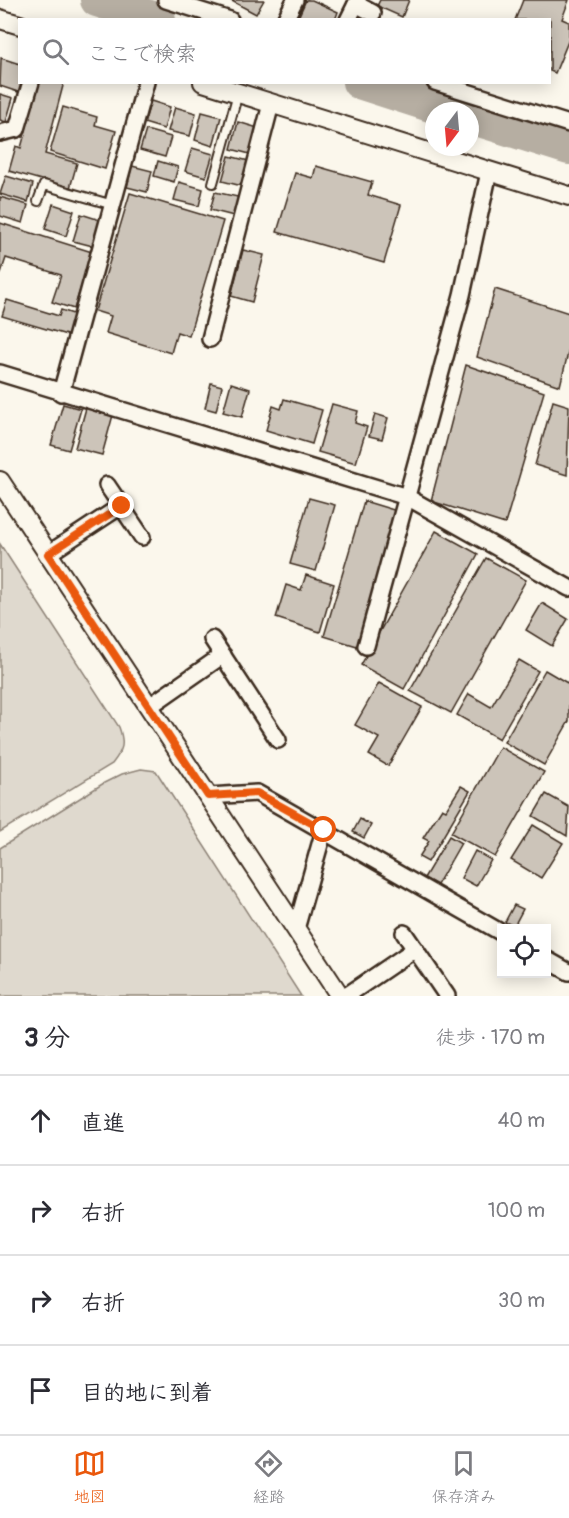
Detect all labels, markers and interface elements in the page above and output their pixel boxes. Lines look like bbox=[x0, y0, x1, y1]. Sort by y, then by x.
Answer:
search box bbox=[18, 18, 551, 84]
icon: search bbox=[39, 35, 72, 68]
text: ここで検索 bbox=[87, 40, 197, 68]
north arrow bbox=[425, 102, 479, 156]
route end bbox=[108, 492, 134, 518]
route start bbox=[310, 816, 336, 842]
map controls bbox=[497, 924, 551, 978]
button: locate bbox=[497, 924, 551, 978]
text: 3 分 bbox=[24, 1022, 70, 1054]
text: 徒歩 · 170 m bbox=[436, 1025, 545, 1050]
icon: ahead bbox=[24, 1104, 57, 1137]
text: 40 m bbox=[498, 1108, 545, 1133]
text: 直進 bbox=[81, 1109, 125, 1137]
icon: right bbox=[24, 1194, 57, 1227]
text: 100 m bbox=[488, 1198, 545, 1223]
text: 右折 bbox=[81, 1199, 125, 1227]
icon: right bbox=[24, 1284, 57, 1317]
text: 30 m bbox=[498, 1288, 545, 1313]
text: 右折 bbox=[81, 1289, 125, 1317]
icon: arrive bbox=[24, 1374, 57, 1407]
text: 目的地に到着 bbox=[81, 1379, 213, 1407]
tab: 地図 bbox=[73, 1447, 106, 1507]
tab: 経路 bbox=[252, 1447, 285, 1507]
tab: 保存済み bbox=[432, 1447, 496, 1507]

